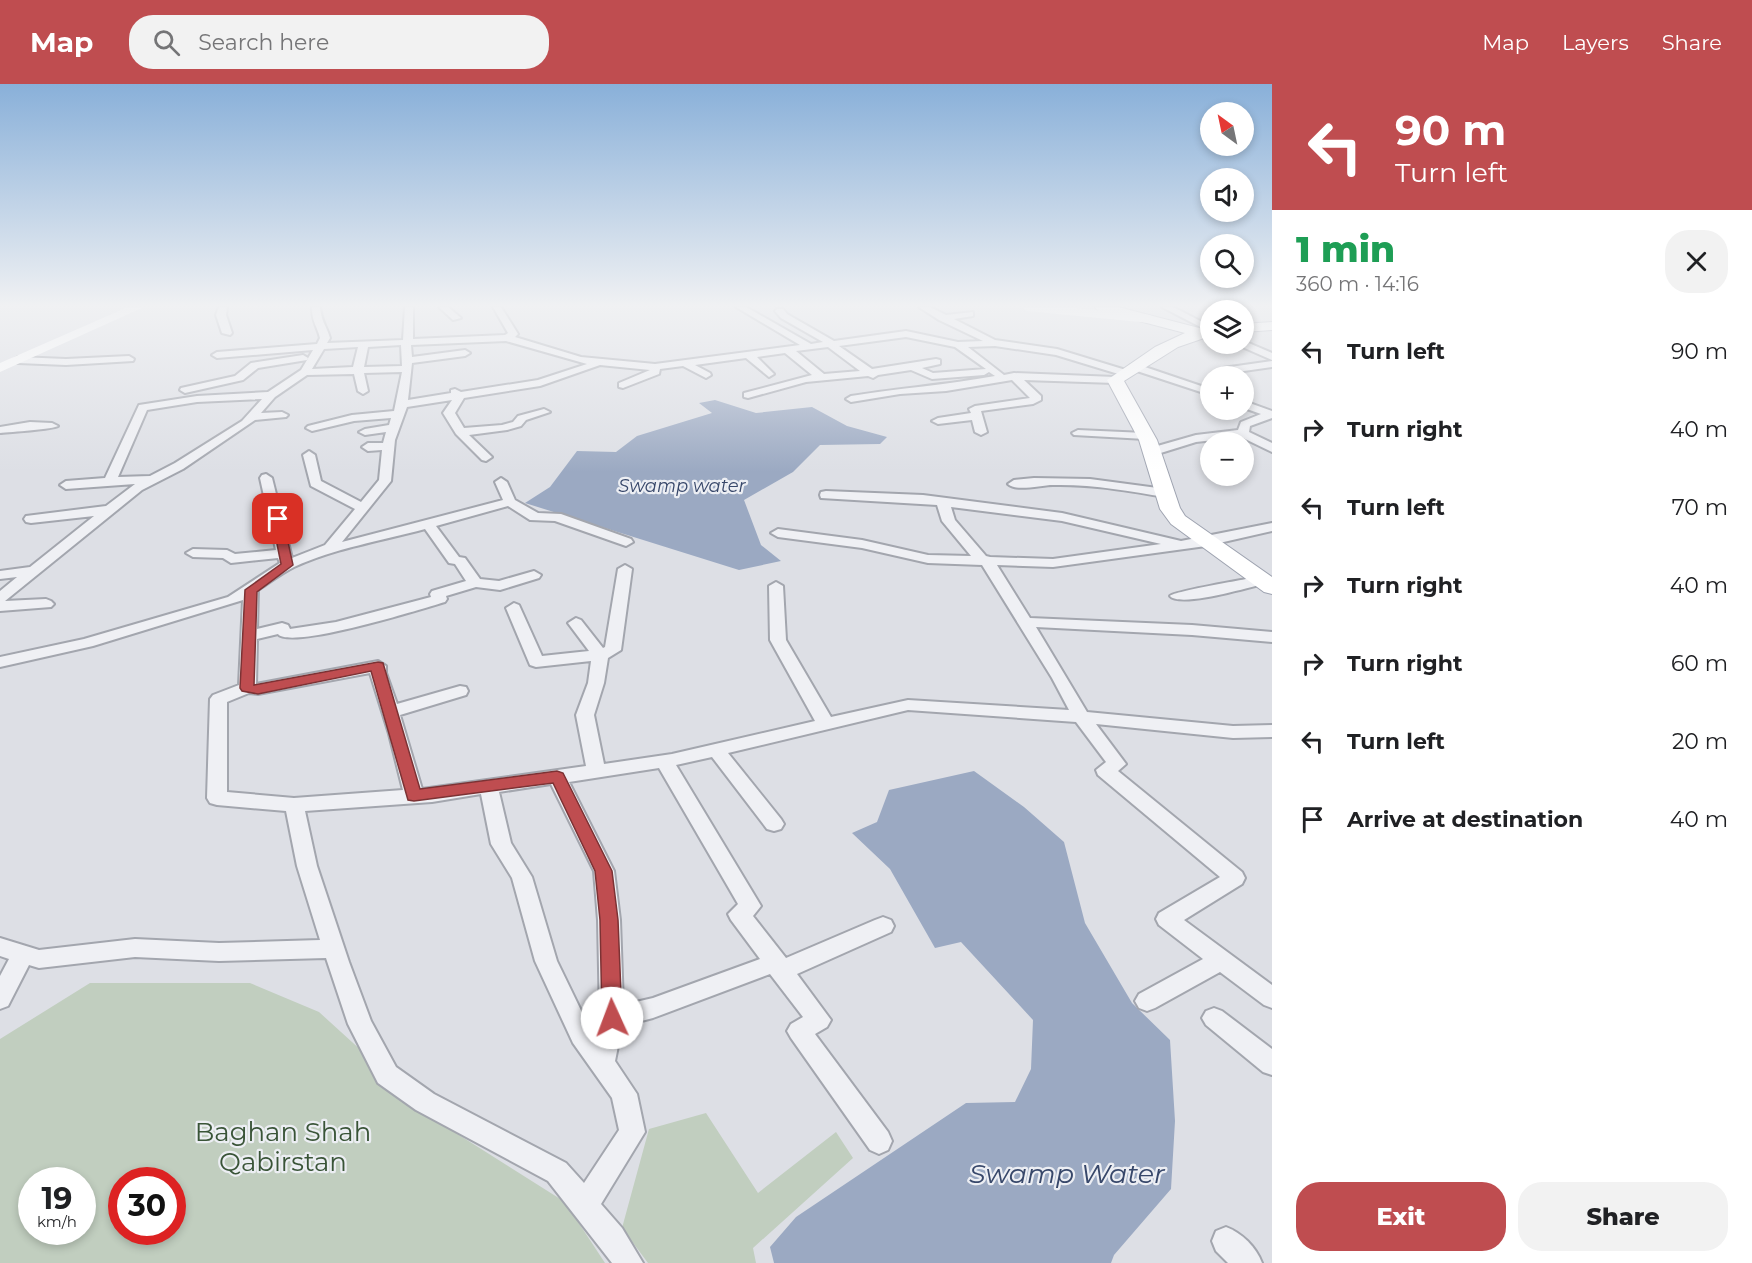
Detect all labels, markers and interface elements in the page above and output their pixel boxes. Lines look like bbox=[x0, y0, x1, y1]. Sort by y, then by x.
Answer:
search box bbox=[129, 15, 549, 69]
text: Map bbox=[30, 25, 93, 59]
icon: search bbox=[150, 26, 183, 59]
text: Search here bbox=[198, 29, 329, 56]
text: Map bbox=[1482, 30, 1529, 55]
text: Layers bbox=[1562, 30, 1629, 55]
text: Share bbox=[1662, 30, 1722, 55]
north arrow bbox=[1200, 102, 1254, 156]
map controls bbox=[1200, 102, 1254, 486]
text: 90 m bbox=[1395, 104, 1506, 156]
icon: left bbox=[1296, 108, 1374, 186]
text: Turn left bbox=[1395, 156, 1508, 189]
button: sound bbox=[1200, 168, 1254, 222]
text: 1 min bbox=[1296, 227, 1395, 271]
button: close bbox=[1665, 230, 1728, 293]
button: search bbox=[1200, 234, 1254, 288]
text: 360 m · 14:16 bbox=[1296, 272, 1419, 296]
button: layers bbox=[1200, 300, 1254, 354]
icon: left bbox=[1296, 335, 1329, 368]
text: Turn left bbox=[1347, 338, 1445, 365]
text: 90 m bbox=[1671, 338, 1728, 365]
button: + bbox=[1200, 366, 1254, 420]
icon: right bbox=[1296, 413, 1329, 446]
text: Turn right bbox=[1347, 416, 1462, 443]
text: 40 m bbox=[1670, 416, 1728, 443]
button: − bbox=[1200, 432, 1254, 486]
water label: Swamp water bbox=[618, 475, 747, 497]
icon: left bbox=[1296, 491, 1329, 524]
pin bbox=[252, 493, 303, 544]
text: Turn left bbox=[1347, 494, 1445, 521]
text: 70 m bbox=[1672, 494, 1728, 521]
icon: arrive bbox=[261, 502, 294, 535]
icon: right bbox=[1296, 569, 1329, 602]
text: Turn right bbox=[1347, 572, 1462, 599]
text: 40 m bbox=[1670, 572, 1728, 599]
icon: right bbox=[1296, 647, 1329, 680]
text: Turn right bbox=[1347, 650, 1462, 677]
text: 60 m bbox=[1671, 650, 1728, 677]
icon: left bbox=[1296, 725, 1329, 758]
text: Turn left bbox=[1347, 728, 1445, 755]
text: 20 m bbox=[1672, 728, 1728, 755]
icon: arrive bbox=[1296, 803, 1329, 836]
text: Arrive at destination bbox=[1347, 806, 1583, 833]
text: 40 m bbox=[1670, 806, 1728, 833]
position arrow bbox=[580, 986, 644, 1050]
park label: Baghan Shah Qabirstan bbox=[195, 1116, 371, 1178]
water label: Swamp Water bbox=[969, 1157, 1166, 1190]
speed limit sign: 30 bbox=[108, 1167, 186, 1245]
text: 19 bbox=[42, 1180, 72, 1217]
button: Exit bbox=[1296, 1182, 1506, 1251]
button: Share bbox=[1518, 1182, 1728, 1251]
text: km/h bbox=[37, 1212, 77, 1231]

